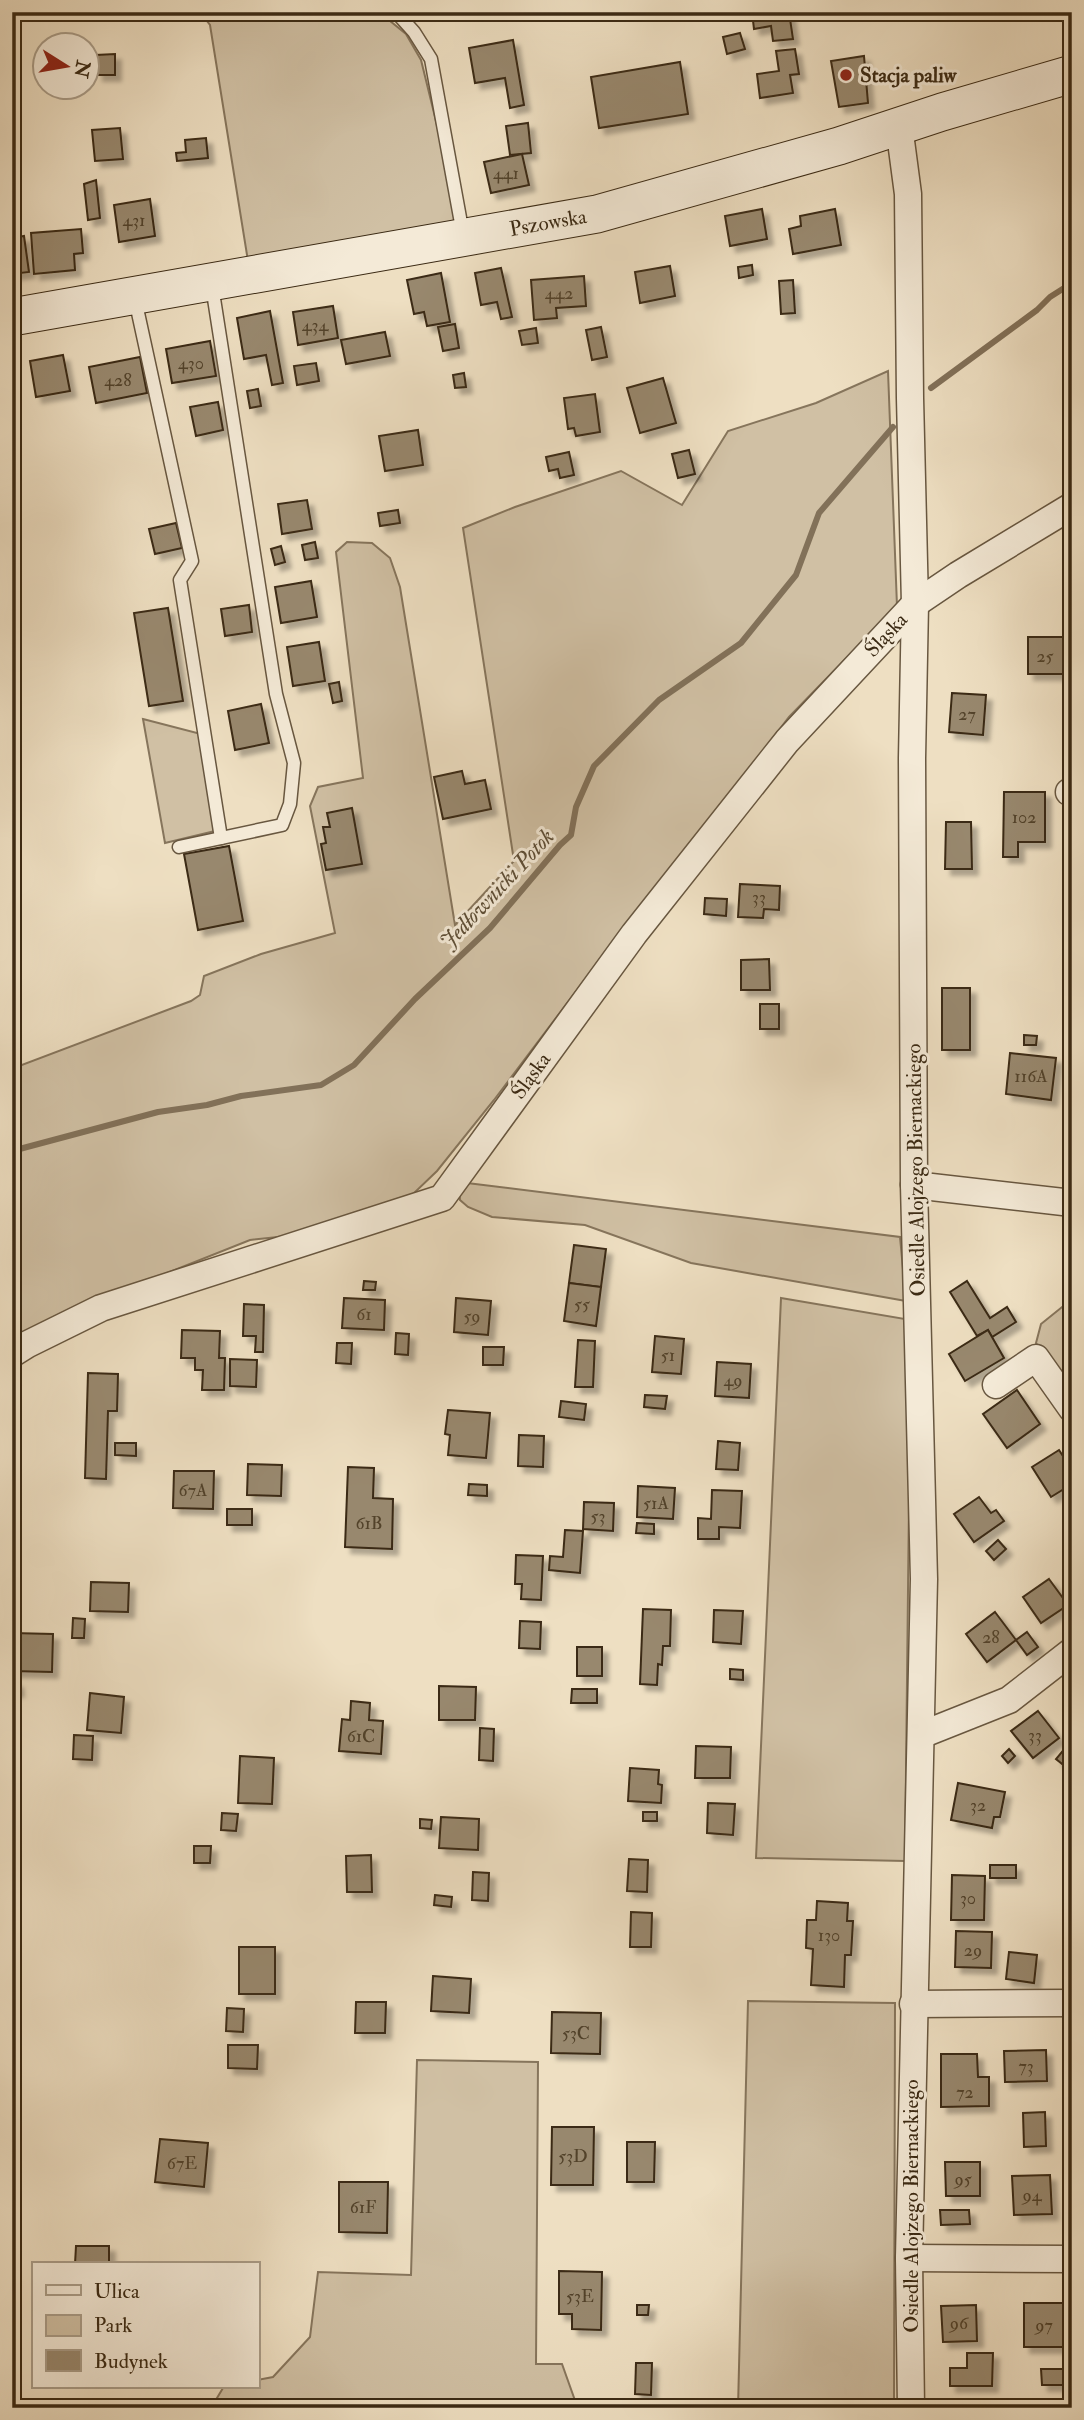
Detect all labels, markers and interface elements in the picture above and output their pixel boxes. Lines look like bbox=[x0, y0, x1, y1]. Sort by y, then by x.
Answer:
north arrow bbox=[32, 32, 102, 102]
text: N bbox=[68, 57, 95, 81]
place label: Stacja paliw bbox=[860, 62, 958, 89]
marker: Stacja paliw bbox=[838, 67, 854, 83]
house number: 441 bbox=[493, 162, 519, 185]
street label: Pszowska bbox=[507, 203, 589, 243]
house number: 431 bbox=[122, 209, 146, 232]
house number: 442 bbox=[545, 282, 573, 305]
house number: 434 bbox=[302, 314, 329, 337]
house number: 430 bbox=[178, 352, 204, 375]
house number: 428 bbox=[104, 369, 132, 392]
street label: Śląska bbox=[859, 607, 914, 663]
house number: 25 bbox=[1037, 645, 1054, 668]
house number: 27 bbox=[958, 703, 976, 726]
house number: 102 bbox=[1012, 806, 1036, 829]
water label: Jedłownicki Potok bbox=[434, 823, 560, 955]
house number: 33 bbox=[752, 886, 766, 909]
street label: Osiedle Alojzego Biernackiego bbox=[900, 1043, 932, 1297]
street label: Śląska bbox=[505, 1047, 557, 1105]
house number: 116A bbox=[1014, 1065, 1048, 1088]
house number: 55 bbox=[574, 1293, 590, 1316]
house number: 61 bbox=[356, 1303, 372, 1326]
house number: 59 bbox=[463, 1305, 481, 1328]
house number: 51 bbox=[661, 1344, 675, 1367]
house number: 49 bbox=[724, 1369, 742, 1392]
house number: 67A bbox=[179, 1479, 208, 1502]
house number: 51A bbox=[643, 1492, 669, 1515]
house number: 53 bbox=[591, 1505, 605, 1528]
house number: 61B bbox=[355, 1512, 383, 1535]
house number: 28 bbox=[982, 1626, 1000, 1649]
house number: 33 bbox=[1028, 1724, 1042, 1747]
house number: 61C bbox=[347, 1725, 375, 1748]
house number: 32 bbox=[970, 1794, 986, 1817]
house number: 30 bbox=[960, 1887, 976, 1910]
house number: 130 bbox=[818, 1924, 840, 1947]
house number: 29 bbox=[964, 1939, 982, 1962]
house number: 53C bbox=[562, 2022, 590, 2045]
house number: 73 bbox=[1018, 2055, 1034, 2078]
street label: Osiedle Alojzego Biernackiego bbox=[898, 2079, 925, 2333]
house number: 72 bbox=[956, 2081, 974, 2104]
house number: 53D bbox=[558, 2145, 588, 2168]
house number: 67E bbox=[167, 2152, 197, 2175]
house number: 95 bbox=[952, 2168, 972, 2191]
house number: 94 bbox=[1021, 2184, 1043, 2207]
house number: 61F bbox=[350, 2196, 376, 2219]
legend bbox=[32, 2262, 259, 2388]
text: Ulica bbox=[94, 2278, 140, 2305]
house number: 53E bbox=[566, 2285, 594, 2308]
text: Park bbox=[94, 2312, 132, 2339]
house number: 96 bbox=[948, 2312, 969, 2335]
house number: 97 bbox=[1033, 2314, 1053, 2337]
text: Budynek bbox=[94, 2348, 168, 2375]

